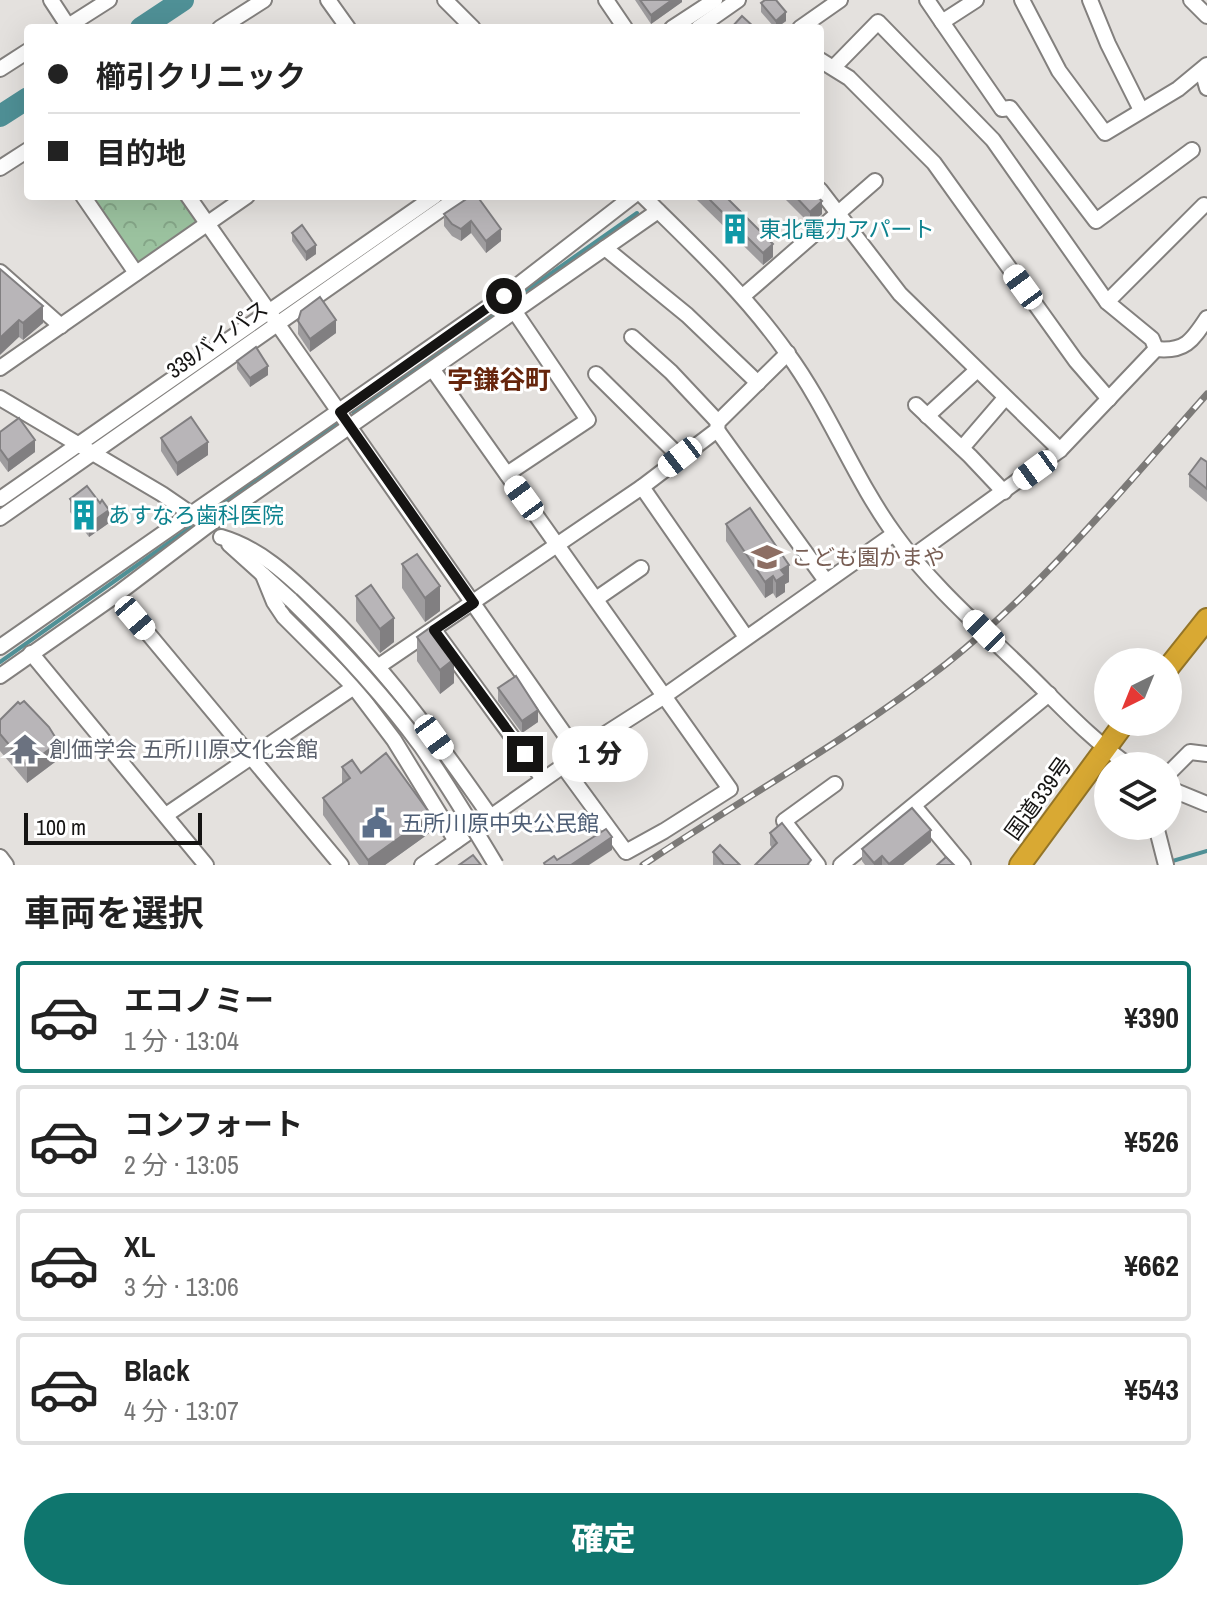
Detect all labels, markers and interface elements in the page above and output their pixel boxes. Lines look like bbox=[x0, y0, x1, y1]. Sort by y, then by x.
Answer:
text: 櫛引クリニック bbox=[96, 56, 306, 96]
text: 目的地 bbox=[96, 133, 186, 173]
building icon: 東北電力アパート bbox=[718, 212, 752, 246]
place label: 東北電力アパート bbox=[759, 214, 935, 244]
car bbox=[999, 261, 1047, 313]
route start bbox=[486, 278, 522, 314]
street label: 339バイパス bbox=[160, 293, 274, 385]
district label: 字鎌谷町 bbox=[447, 362, 551, 397]
car bbox=[654, 433, 706, 481]
car bbox=[1009, 446, 1061, 494]
car bbox=[500, 472, 548, 524]
building icon: あすなろ歯科医院 bbox=[67, 498, 101, 532]
place label: あすなろ歯科医院 bbox=[108, 500, 284, 530]
school or university icon: こども園かまや bbox=[750, 540, 784, 574]
place label: こども園かまや bbox=[791, 542, 945, 572]
car bbox=[110, 592, 160, 644]
car bbox=[959, 606, 1009, 656]
north arrow bbox=[1094, 648, 1182, 736]
map controls bbox=[1094, 648, 1182, 840]
car bbox=[410, 711, 458, 763]
callout: 1 分 bbox=[553, 726, 649, 782]
temple icon: 創価学会 五所川原文化会館 bbox=[8, 732, 42, 766]
place label: 創価学会 五所川原文化会館 bbox=[49, 734, 318, 764]
route end bbox=[507, 736, 543, 772]
text: 1 分 bbox=[578, 736, 622, 771]
street label: 国道339号 bbox=[998, 750, 1078, 846]
button: layers bbox=[1094, 752, 1182, 840]
public building icon: 五所川原中央公民館 bbox=[360, 806, 394, 840]
place label: 五所川原中央公民館 bbox=[401, 808, 599, 838]
scale bar bbox=[24, 809, 202, 845]
text: 100 m bbox=[36, 812, 86, 842]
text: 車両を選択 bbox=[24, 889, 204, 937]
text: エコノミー bbox=[124, 980, 274, 1020]
icon: car bbox=[28, 981, 100, 1053]
text: ¥390 bbox=[1124, 997, 1179, 1037]
text: 1 分 · 13:04 bbox=[124, 1023, 239, 1058]
text: コンフォート bbox=[124, 1104, 303, 1144]
icon: car bbox=[28, 1105, 100, 1177]
text: ¥526 bbox=[1124, 1121, 1179, 1161]
text: 2 分 · 13:05 bbox=[124, 1147, 239, 1182]
text: XL bbox=[124, 1226, 155, 1266]
icon: car bbox=[28, 1229, 100, 1301]
text: ¥662 bbox=[1124, 1245, 1179, 1285]
text: 3 分 · 13:06 bbox=[124, 1269, 239, 1304]
text: Black bbox=[124, 1350, 190, 1390]
icon: car bbox=[28, 1353, 100, 1425]
text: ¥543 bbox=[1124, 1369, 1179, 1409]
text: 4 分 · 13:07 bbox=[124, 1393, 239, 1428]
button: 確定 bbox=[24, 1493, 1183, 1585]

